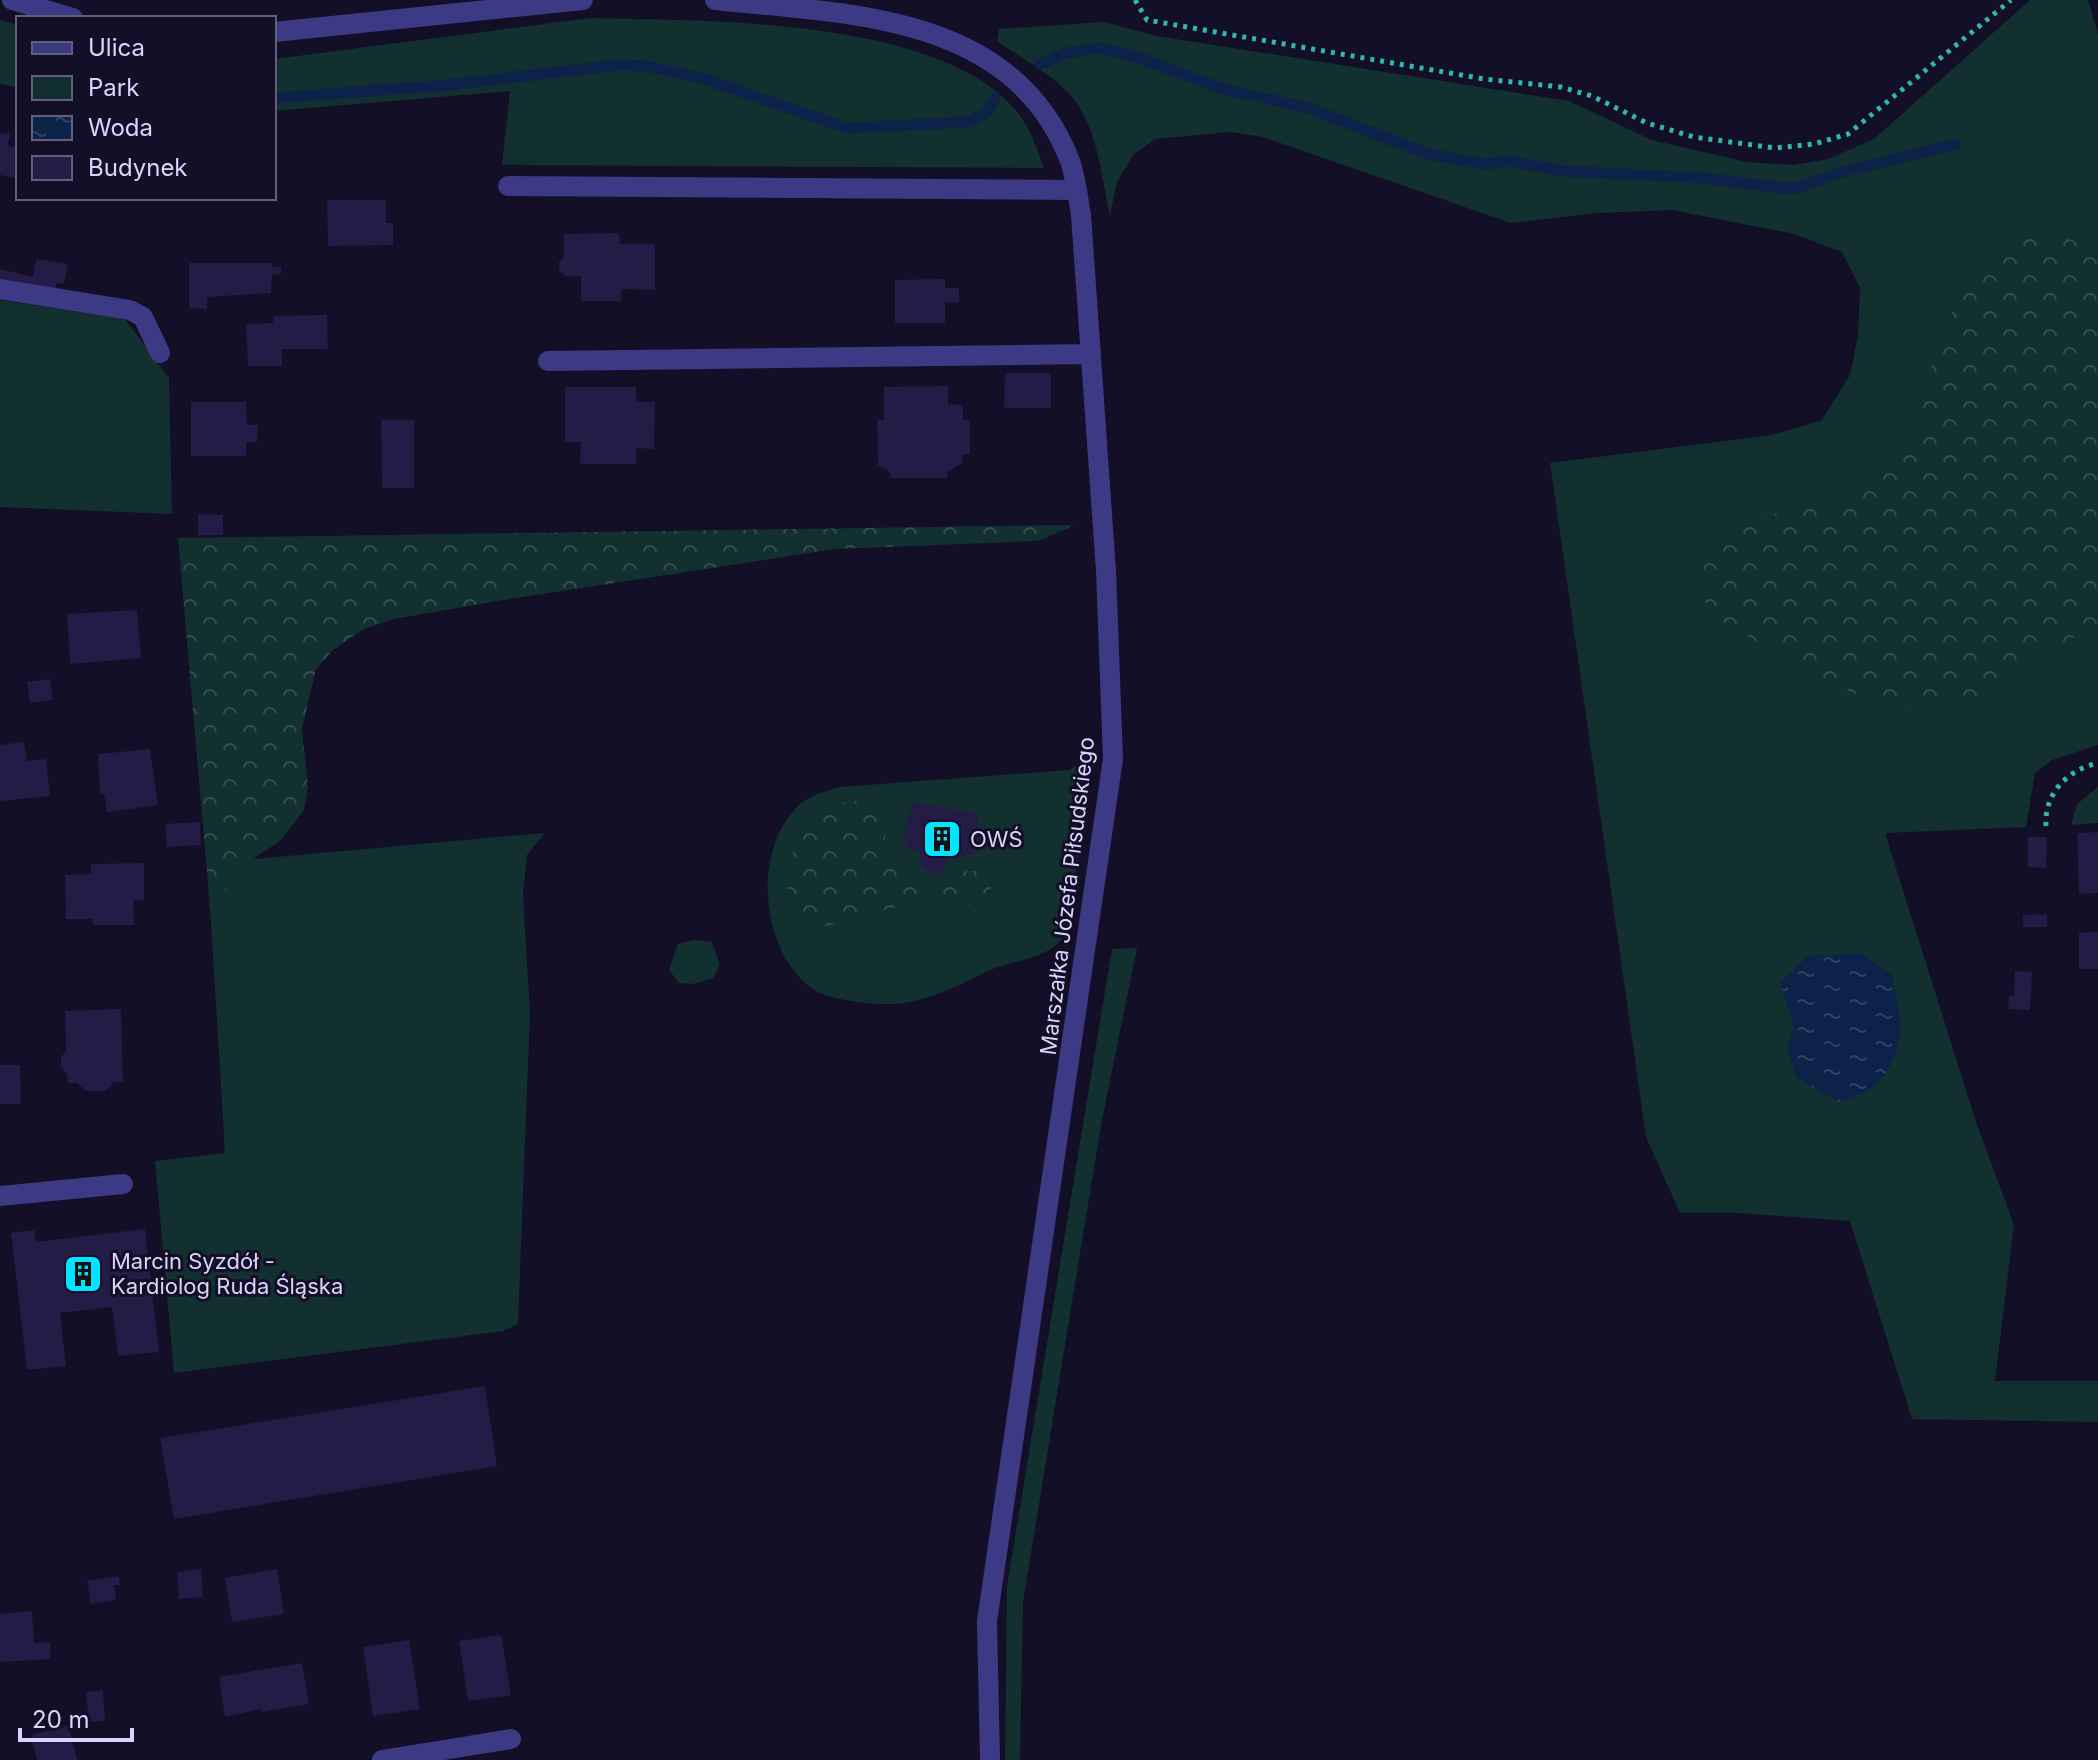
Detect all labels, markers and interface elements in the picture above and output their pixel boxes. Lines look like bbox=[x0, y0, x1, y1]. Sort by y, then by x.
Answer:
legend bbox=[16, 16, 276, 200]
text: Ulica bbox=[88, 33, 145, 62]
text: Park bbox=[88, 73, 139, 102]
text: Woda bbox=[88, 113, 153, 142]
text: Budynek bbox=[88, 153, 188, 182]
street label: Marszałka Józefa Piłsudskiego bbox=[1035, 735, 1099, 1057]
building icon: OWŚ bbox=[921, 818, 963, 860]
place label: OWŚ bbox=[970, 826, 1023, 852]
place label: Marcin Syzdół - Kardiolog Ruda Śląska bbox=[111, 1248, 343, 1299]
building icon: Marcin Syzdół - Kardiolog Ruda Śląska bbox=[62, 1253, 104, 1295]
scale bar bbox=[20, 1692, 132, 1742]
text: 20 m bbox=[32, 1705, 90, 1734]

